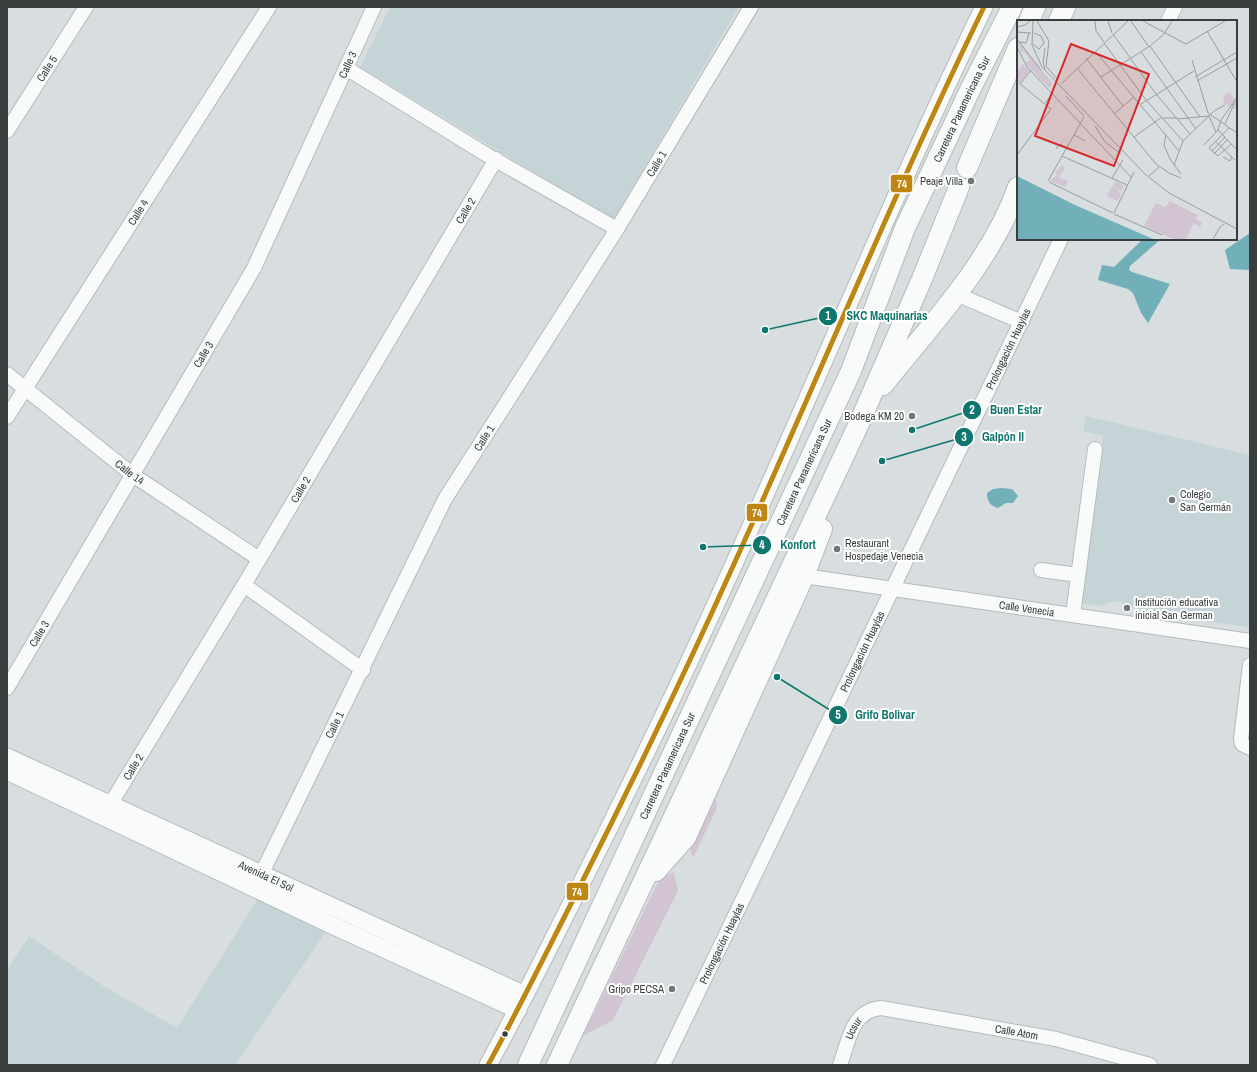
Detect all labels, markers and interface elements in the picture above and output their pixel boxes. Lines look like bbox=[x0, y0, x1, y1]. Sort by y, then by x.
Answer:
inset map bbox=[1017, 20, 1237, 240]
street label: Calle 3 bbox=[335, 49, 360, 80]
street label: Calle 5 bbox=[33, 53, 60, 84]
street label: Carretera Panamericana Sur bbox=[930, 54, 993, 164]
street label: Calle 1 bbox=[643, 148, 670, 179]
line badge: 74 bbox=[890, 174, 913, 193]
place label: Peaje Villa bbox=[920, 174, 963, 188]
marker: Peaje Villa bbox=[966, 176, 976, 186]
text: 74 bbox=[897, 177, 907, 191]
street label: Calle 2 bbox=[452, 195, 479, 226]
street label: Calle 4 bbox=[124, 197, 151, 228]
callout: SKC Maquinarias bbox=[818, 304, 935, 328]
street label: Prolongación Huaylas bbox=[983, 305, 1034, 392]
text: 1 bbox=[825, 308, 831, 324]
text: SKC Maquinarias bbox=[847, 308, 928, 324]
street label: Calle 3 bbox=[190, 339, 216, 370]
callout: Buen Estar bbox=[962, 398, 1050, 422]
text: 2 bbox=[969, 402, 975, 418]
text: Buen Estar bbox=[990, 402, 1042, 418]
place label: Bodega KM 20 bbox=[844, 409, 904, 423]
marker: Bodega KM 20 bbox=[907, 411, 917, 421]
street label: Carretera Panamericana Sur bbox=[773, 416, 835, 528]
street label: Calle 1 bbox=[470, 422, 497, 454]
callout: Galpón II bbox=[954, 425, 1032, 449]
text: 3 bbox=[961, 429, 967, 445]
text: Galpón II bbox=[982, 429, 1024, 445]
street label: Calle 14 bbox=[112, 456, 147, 488]
street label: Calle 2 bbox=[287, 474, 314, 505]
place label: Colegio San Germán bbox=[1180, 487, 1231, 514]
marker: Colegio San Germán bbox=[1167, 495, 1177, 505]
line badge: 74 bbox=[746, 503, 768, 522]
text: 74 bbox=[752, 506, 762, 520]
callout: Konfort bbox=[752, 533, 823, 557]
place label: Restaurant Hospedaje Venecia bbox=[845, 536, 923, 563]
text: 4 bbox=[759, 537, 765, 553]
text: Konfort bbox=[780, 537, 816, 553]
marker: Restaurant Hospedaje Venecia bbox=[832, 544, 842, 554]
place label: Institución educativa inicial San German bbox=[1135, 595, 1218, 622]
street label: Calle Venecia bbox=[998, 597, 1055, 619]
marker: Institución educativa inicial San German bbox=[1122, 603, 1132, 613]
street label: Prolongación Huaylas bbox=[837, 608, 888, 694]
street label: Calle 3 bbox=[26, 618, 52, 649]
callout: Grifo Bolivar bbox=[828, 703, 923, 727]
text: 5 bbox=[835, 707, 841, 723]
text: Grifo Bolivar bbox=[855, 707, 915, 723]
street label: Calle 1 bbox=[322, 709, 347, 741]
street label: Carretera Panamericana Sur bbox=[636, 710, 698, 821]
street label: Calle 2 bbox=[120, 751, 146, 783]
street label: Avenida El Sol bbox=[235, 857, 296, 895]
line badge: 74 bbox=[566, 882, 589, 901]
text: 74 bbox=[572, 885, 582, 899]
street label: Prolongación Huaylas bbox=[696, 900, 747, 986]
place label: Gripo PECSA bbox=[608, 982, 665, 996]
marker: Gripo PECSA bbox=[667, 984, 677, 994]
street label: Ucsur bbox=[842, 1014, 865, 1041]
street label: Calle Atom bbox=[994, 1021, 1039, 1043]
unlabelled marker bbox=[500, 1029, 510, 1039]

